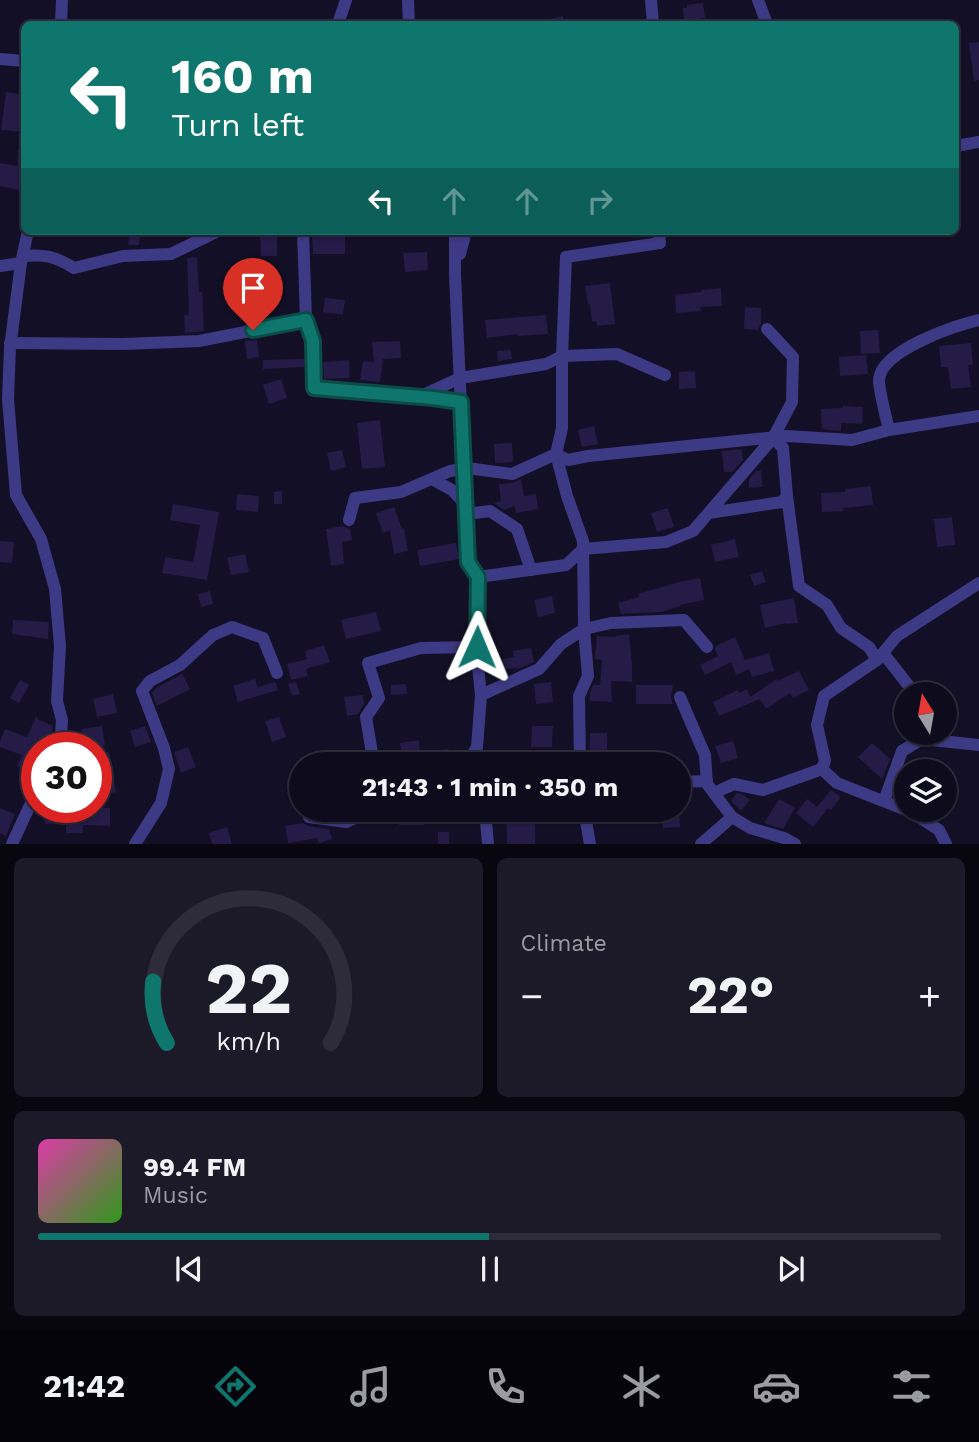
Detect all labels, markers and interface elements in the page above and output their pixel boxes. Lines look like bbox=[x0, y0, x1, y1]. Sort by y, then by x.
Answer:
text: 160 m bbox=[171, 47, 314, 105]
icon: left bbox=[56, 49, 147, 140]
text: Turn left bbox=[171, 106, 304, 144]
icon: left bbox=[362, 182, 400, 220]
icon: ahead bbox=[435, 182, 473, 220]
icon: ahead bbox=[508, 182, 546, 220]
icon: right bbox=[581, 182, 619, 220]
pin bbox=[223, 258, 283, 330]
icon: arrive bbox=[234, 269, 272, 307]
position arrow bbox=[440, 610, 514, 684]
north arrow bbox=[894, 682, 957, 746]
map controls bbox=[894, 682, 957, 822]
speed limit sign: 30 bbox=[21, 732, 112, 823]
button: layers bbox=[894, 759, 957, 822]
text: 21:43 · 1 min · 350 m bbox=[362, 772, 618, 802]
text: Climate bbox=[521, 930, 607, 957]
text: 22 bbox=[205, 946, 292, 1032]
text: 22° bbox=[687, 965, 775, 1026]
text: − bbox=[521, 974, 543, 1018]
text: + bbox=[918, 974, 941, 1018]
text: km/h bbox=[216, 1027, 280, 1056]
text: 99.4 FM bbox=[143, 1152, 246, 1182]
text: Music bbox=[143, 1182, 208, 1209]
icon: previous bbox=[170, 1250, 208, 1288]
icon: pause bbox=[471, 1250, 509, 1288]
icon: next bbox=[772, 1250, 810, 1288]
icon: directions bbox=[211, 1362, 260, 1411]
icon: music bbox=[346, 1362, 395, 1411]
icon: phone bbox=[481, 1362, 530, 1411]
icon: climate bbox=[617, 1362, 666, 1411]
icon: car bbox=[752, 1362, 801, 1411]
icon: filters bbox=[887, 1362, 936, 1411]
text: 21:42 bbox=[43, 1367, 125, 1405]

